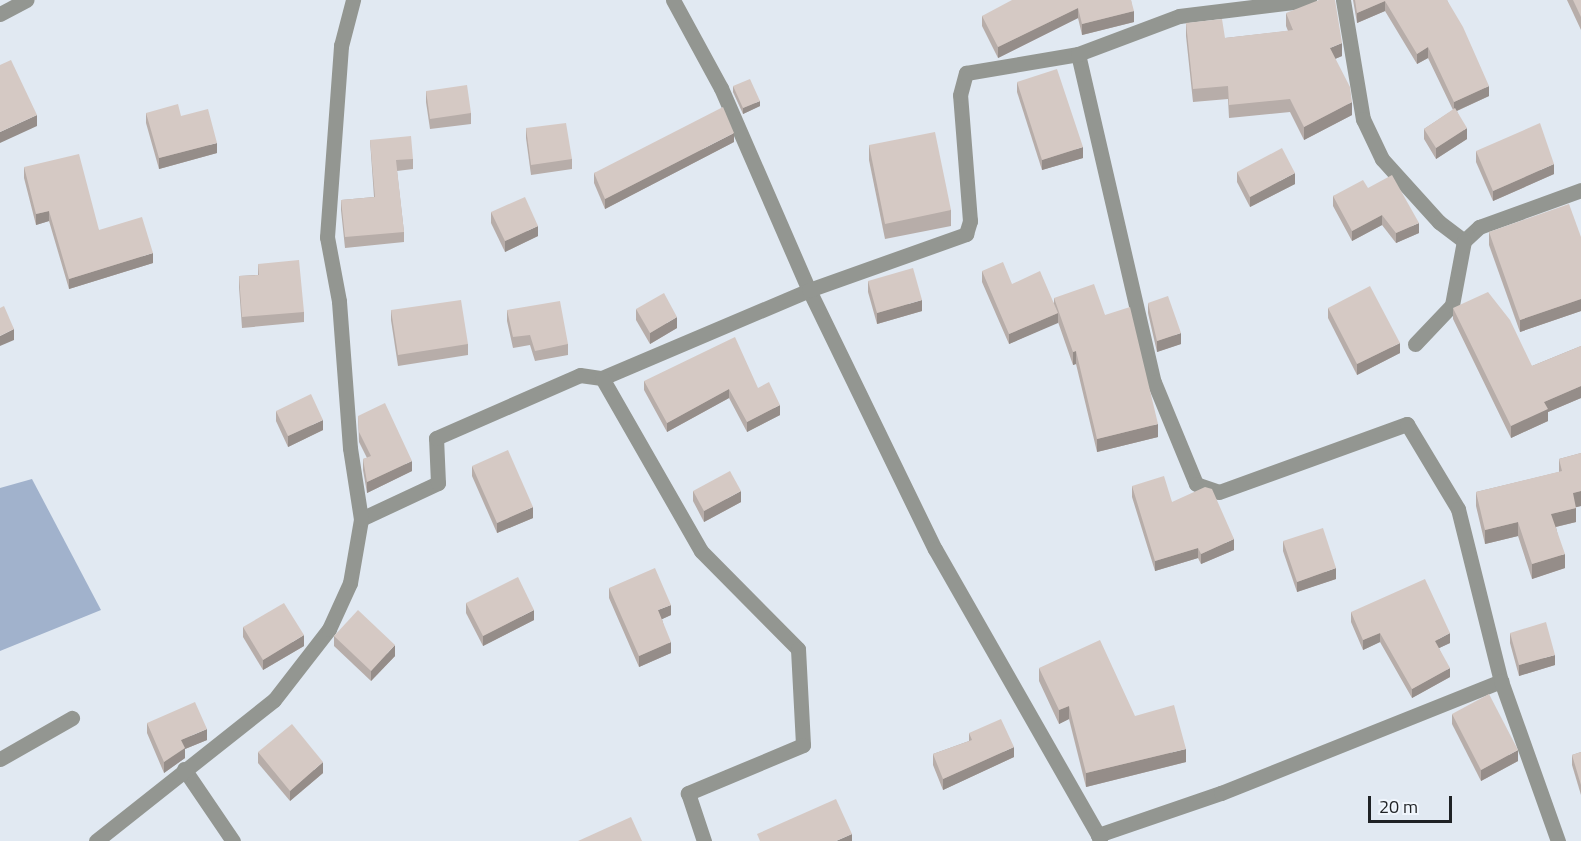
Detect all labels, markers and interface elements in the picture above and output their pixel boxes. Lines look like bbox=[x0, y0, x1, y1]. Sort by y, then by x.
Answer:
scale bar bbox=[1371, 784, 1455, 822]
text: 20 m bbox=[1379, 793, 1418, 820]

